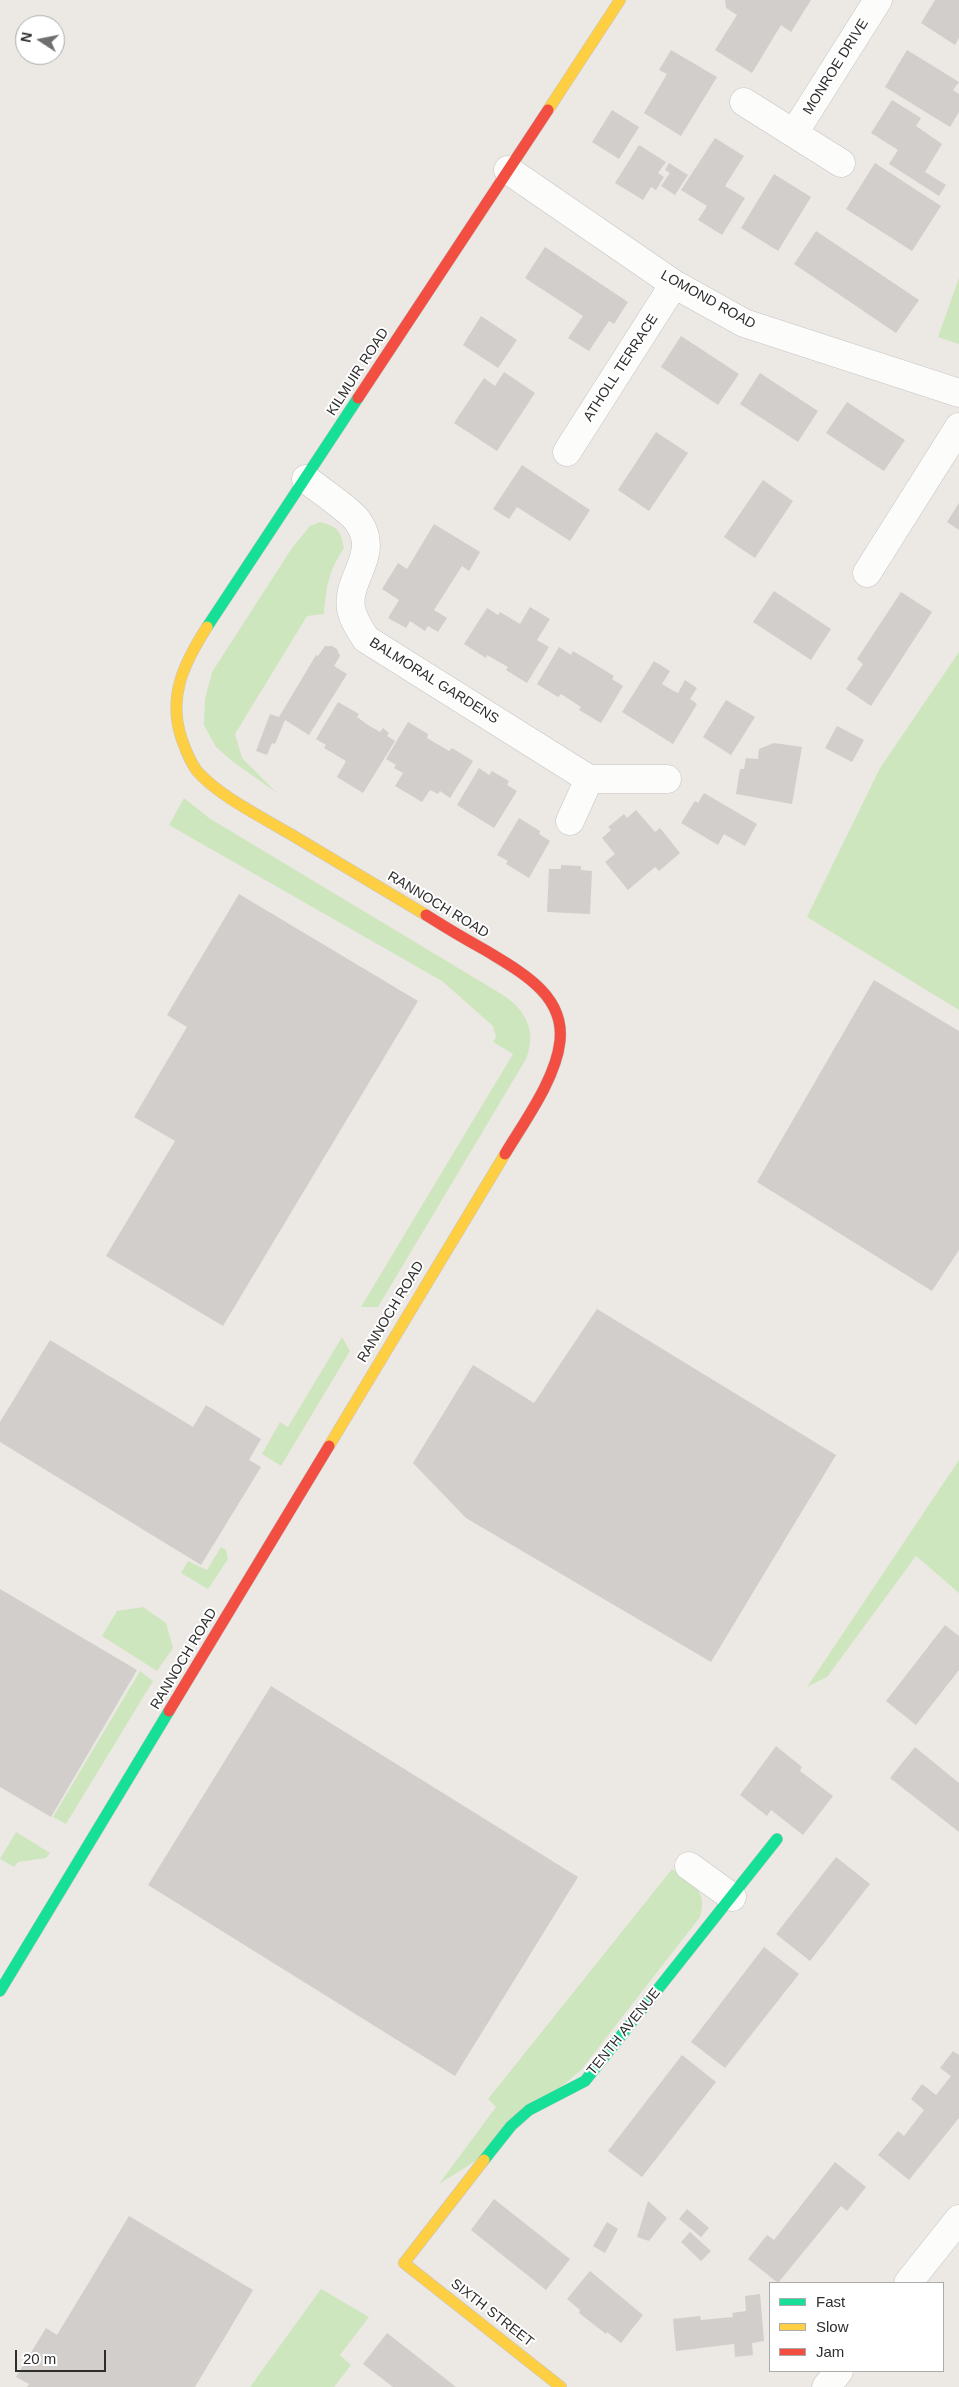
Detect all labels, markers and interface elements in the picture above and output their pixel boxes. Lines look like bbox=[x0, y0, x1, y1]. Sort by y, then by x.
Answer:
north arrow bbox=[15, 15, 65, 65]
street label: MONROE DRIVE bbox=[800, 16, 872, 118]
text: N bbox=[17, 31, 35, 44]
street label: LOMOND ROAD bbox=[658, 267, 758, 333]
street label: ATHOLL TERRACE bbox=[580, 311, 662, 425]
street label: KILMUIR ROAD bbox=[323, 325, 393, 419]
street label: BALMORAL GARDENS bbox=[366, 634, 502, 728]
street label: RANNOCH ROAD bbox=[384, 868, 492, 942]
street label: RANNOCH ROAD bbox=[354, 1258, 428, 1366]
street label: RANNOCH ROAD bbox=[147, 1605, 221, 1713]
street label: TENTH AVENUE bbox=[584, 1985, 664, 2079]
street label: SIXTH STREET bbox=[447, 2275, 537, 2351]
legend bbox=[769, 2282, 944, 2372]
text: Fast bbox=[816, 2293, 845, 2310]
text: Slow bbox=[816, 2318, 849, 2335]
scale bar bbox=[18, 2340, 109, 2372]
text: Jam bbox=[816, 2343, 844, 2360]
text: 20 m bbox=[23, 2350, 56, 2367]

